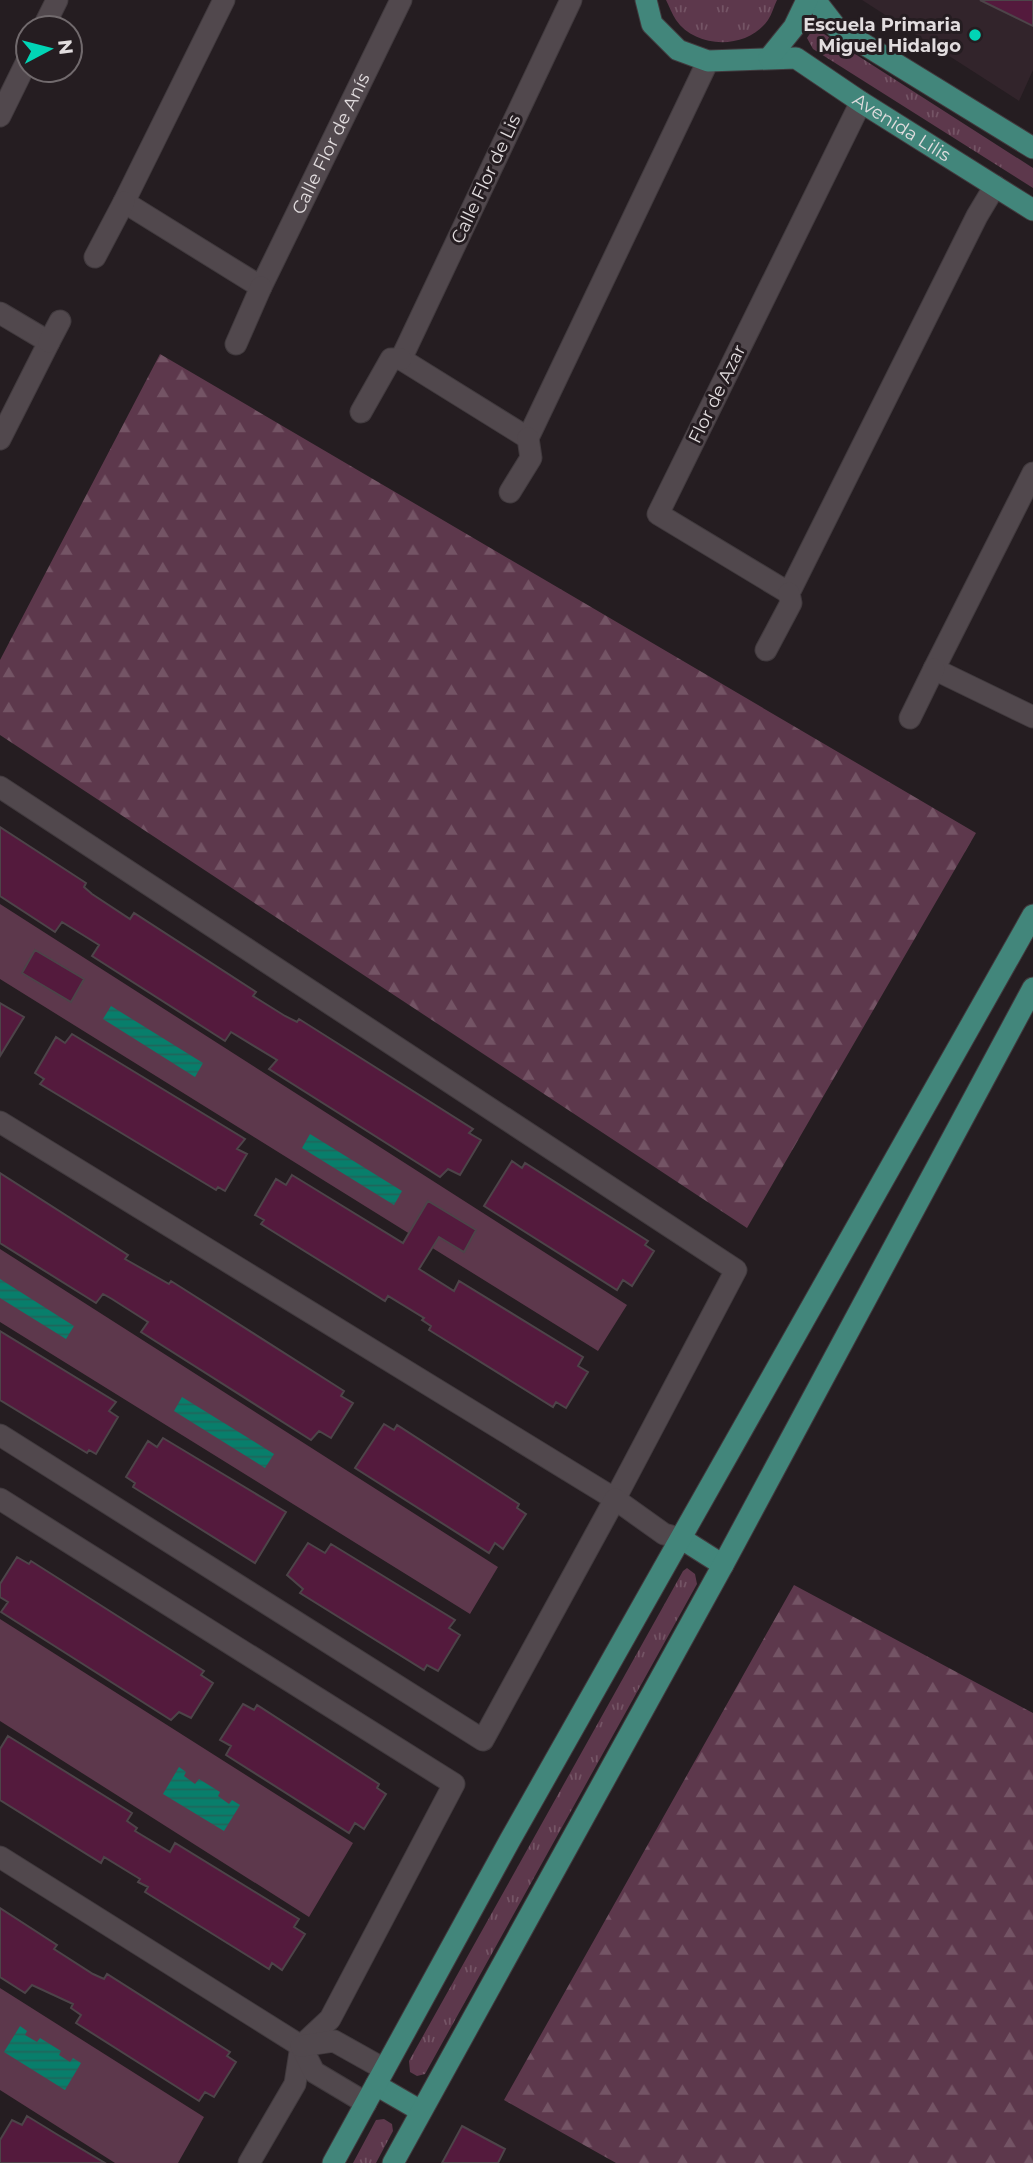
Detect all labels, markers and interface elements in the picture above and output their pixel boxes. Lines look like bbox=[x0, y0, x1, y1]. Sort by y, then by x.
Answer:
north arrow bbox=[14, 14, 84, 84]
place label: Escuela Primaria Miguel Hidalgo bbox=[803, 14, 961, 57]
marker: Escuela Primaria Miguel Hidalgo bbox=[967, 27, 983, 43]
text: N bbox=[53, 38, 78, 56]
street label: Calle Flor de Anís bbox=[287, 69, 375, 218]
street label: Avenida Lilis bbox=[848, 89, 955, 167]
street label: Calle Flor de Lis bbox=[446, 111, 526, 247]
street label: Flor de Azar bbox=[684, 341, 750, 447]

